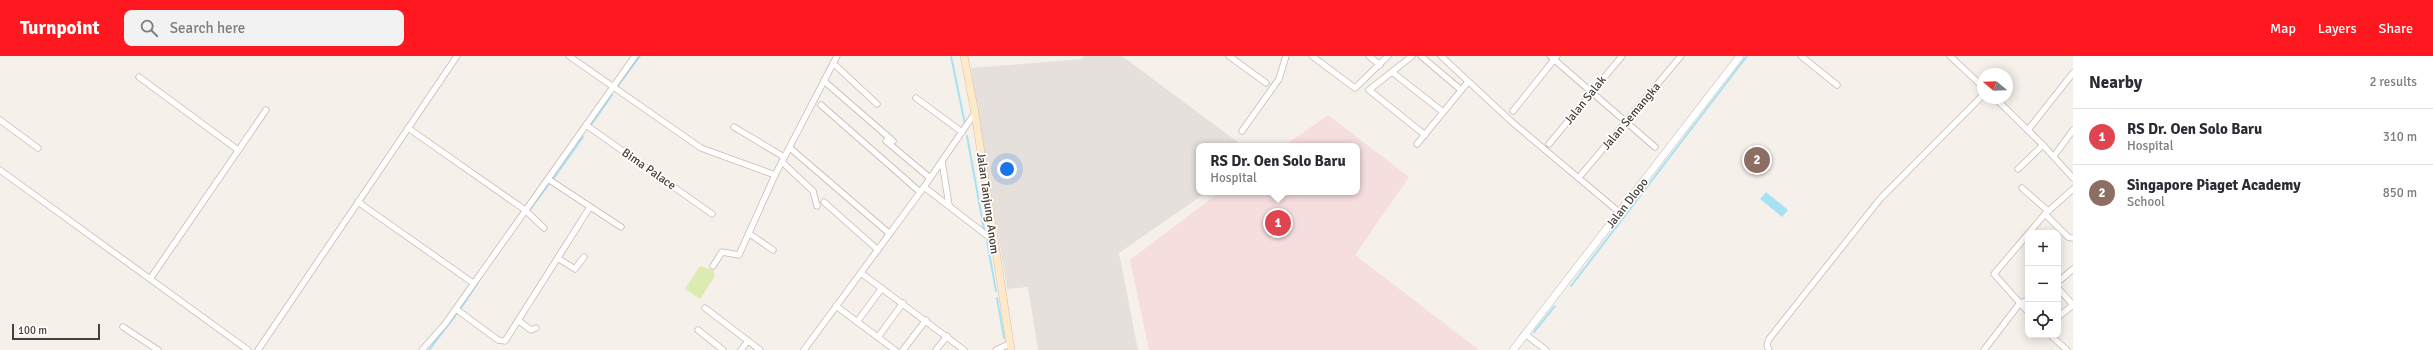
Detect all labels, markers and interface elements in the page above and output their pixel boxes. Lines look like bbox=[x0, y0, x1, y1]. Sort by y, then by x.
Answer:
search box bbox=[124, 10, 404, 46]
text: Turnpoint bbox=[20, 16, 100, 40]
icon: search bbox=[138, 17, 160, 39]
text: Search here bbox=[170, 19, 245, 37]
text: Map bbox=[2270, 20, 2296, 37]
text: Layers bbox=[2318, 20, 2357, 37]
text: Share bbox=[2379, 20, 2413, 37]
north arrow bbox=[1977, 68, 2013, 104]
text: Nearby bbox=[2089, 72, 2142, 93]
street label: Jalan Salak bbox=[1561, 73, 1610, 128]
text: 2 results bbox=[2369, 74, 2417, 90]
street label: Jalan Semangka bbox=[1599, 80, 1664, 153]
text: RS Dr. Oen Solo Baru bbox=[2127, 120, 2262, 138]
text: 1 bbox=[2098, 129, 2106, 145]
text: 310 m bbox=[2383, 129, 2417, 145]
text: Hospital bbox=[2127, 138, 2174, 154]
popup bbox=[1196, 143, 1360, 195]
street label: Bima Palace bbox=[619, 145, 679, 194]
pin: 2 bbox=[1744, 145, 1770, 175]
street label: Jalan Tanjung Anom bbox=[973, 151, 1002, 255]
text: RS Dr. Oen Solo Baru bbox=[1210, 152, 1346, 170]
your location bbox=[997, 159, 1017, 179]
text: Hospital bbox=[1210, 170, 1257, 186]
street label: Jalan Dlopo bbox=[1603, 175, 1652, 232]
text: Singapore Piaget Academy bbox=[2127, 176, 2301, 194]
text: 2 bbox=[2098, 185, 2106, 201]
text: 850 m bbox=[2383, 185, 2417, 201]
text: School bbox=[2127, 194, 2165, 210]
pin: 1 bbox=[1265, 208, 1291, 238]
map controls bbox=[2025, 230, 2061, 338]
button: + bbox=[2025, 230, 2061, 266]
button: − bbox=[2025, 266, 2061, 302]
button: locate bbox=[2025, 302, 2061, 338]
scale bar bbox=[12, 322, 100, 341]
text: 100 m bbox=[18, 324, 47, 337]

